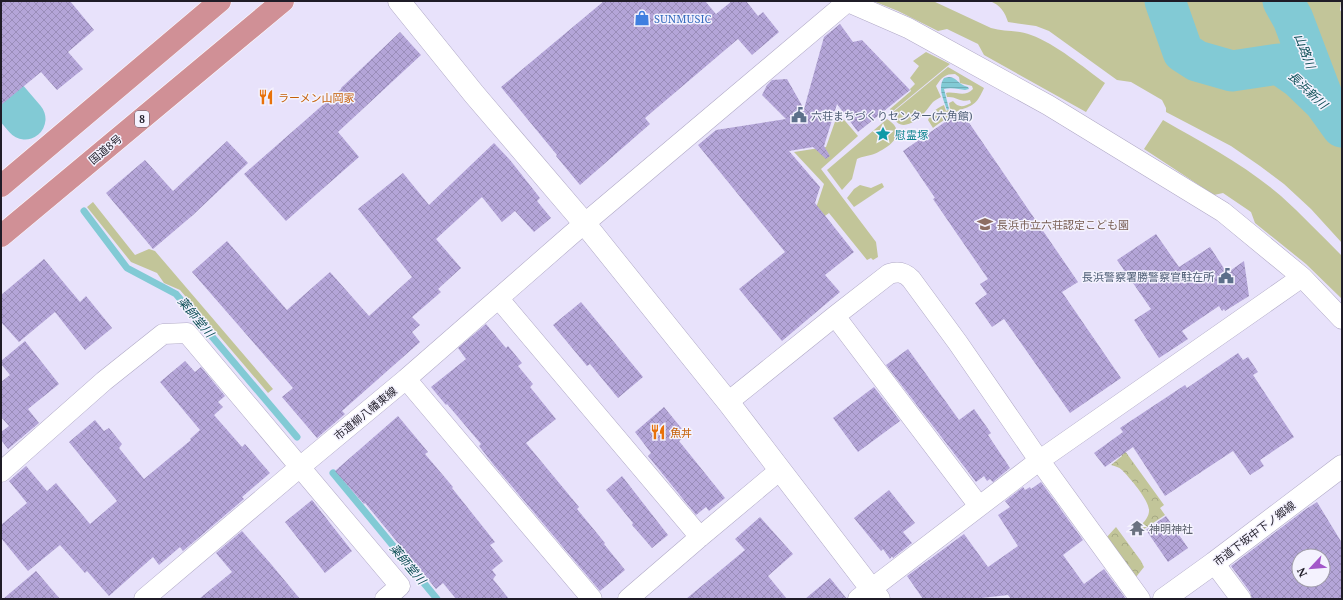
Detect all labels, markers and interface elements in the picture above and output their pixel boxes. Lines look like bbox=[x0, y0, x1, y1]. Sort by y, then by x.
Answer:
shop icon: SUNMUSIC bbox=[633, 9, 651, 27]
place label: SUNMUSIC bbox=[654, 11, 711, 26]
water label: 山路川 bbox=[1291, 31, 1320, 73]
water label: 長浜新川 bbox=[1285, 67, 1333, 114]
restaurant icon: ラーメン山岡家 bbox=[257, 88, 275, 106]
place label: ラーメン山岡家 bbox=[278, 90, 355, 105]
public building icon: 六荘まちづくりセンター(六角館) bbox=[790, 106, 808, 124]
place label: 六荘まちづくりセンター(六角館) bbox=[811, 108, 973, 123]
road number: 8 bbox=[135, 111, 149, 127]
place icon: 慰霊塚 bbox=[874, 125, 892, 143]
place label: 慰霊塚 bbox=[895, 127, 928, 142]
street label: 国道8号 bbox=[85, 131, 125, 167]
school or university icon: 長浜市立六荘認定こども園 bbox=[976, 215, 994, 233]
place label: 長浜市立六荘認定こども園 bbox=[997, 217, 1129, 232]
public building icon: 長浜警察署勝警察官駐在所 bbox=[1217, 267, 1235, 285]
place label: 長浜警察署勝警察官駐在所 bbox=[1082, 269, 1215, 284]
water label: 薬師堂川 bbox=[174, 293, 219, 342]
street label: 市道柳八幡東線 bbox=[330, 383, 400, 443]
restaurant icon: 魚丼 bbox=[649, 423, 667, 441]
place label: 魚丼 bbox=[670, 425, 692, 440]
street label: 市道下坂中下ノ郷線 bbox=[1210, 497, 1298, 569]
temple icon: 神明神社 bbox=[1128, 519, 1146, 537]
place label: 神明神社 bbox=[1149, 521, 1193, 536]
water label: 薬師堂川 bbox=[386, 540, 431, 589]
north arrow bbox=[1291, 548, 1331, 588]
text: N bbox=[1293, 565, 1310, 580]

